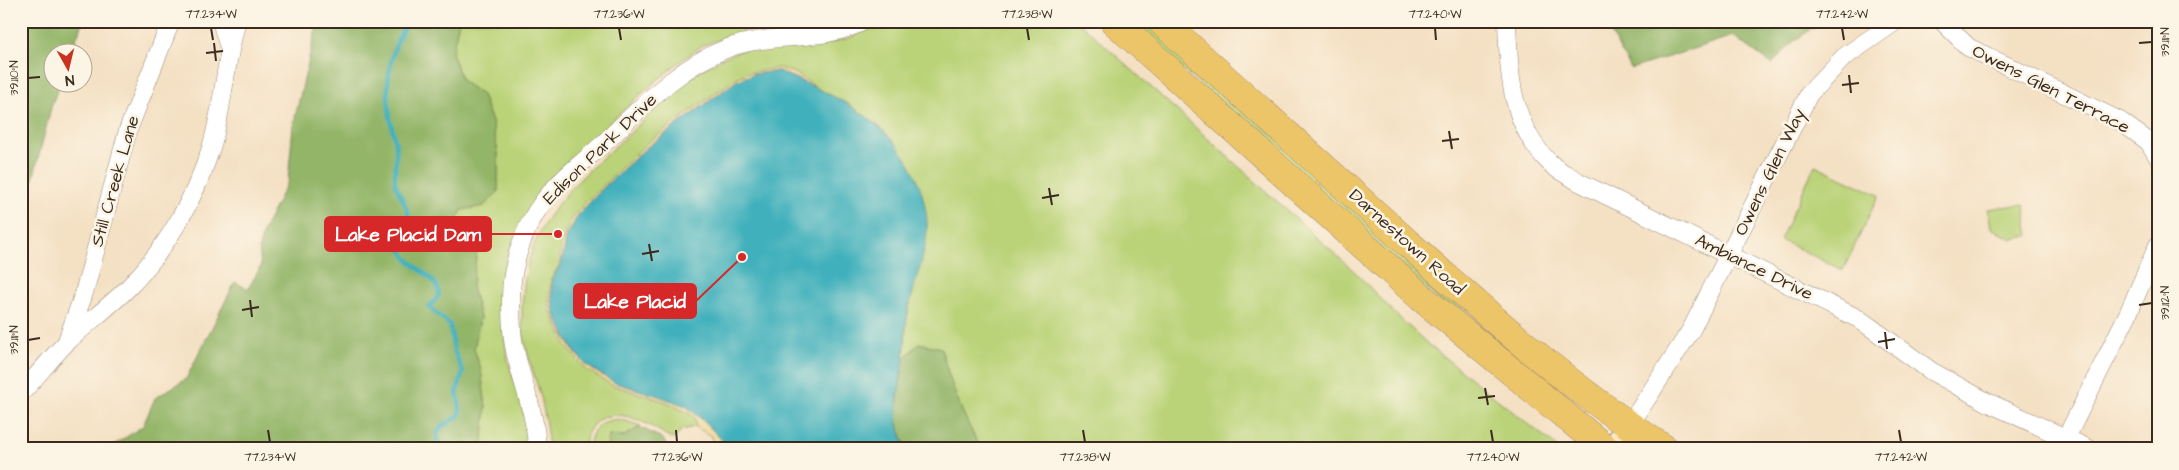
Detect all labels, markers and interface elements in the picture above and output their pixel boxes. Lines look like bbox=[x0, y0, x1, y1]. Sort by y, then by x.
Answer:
text: 77.234°W bbox=[185, 6, 237, 23]
text: 77.236°W bbox=[594, 6, 645, 23]
text: 77.238°W bbox=[1001, 6, 1053, 23]
text: 77.240°W bbox=[1409, 6, 1462, 23]
text: 77.242°W bbox=[1816, 6, 1869, 23]
text: 39.111°N bbox=[2157, 27, 2174, 57]
street label: Owens Glen Terrace bbox=[1968, 38, 2134, 140]
north arrow bbox=[42, 42, 92, 92]
text: 39.110°N bbox=[6, 60, 23, 96]
text: N bbox=[64, 69, 75, 90]
street label: Edison Park Drive bbox=[537, 88, 663, 210]
street label: Owens Glen Way bbox=[1728, 104, 1813, 240]
street label: Still Creek Lane bbox=[84, 112, 146, 249]
street label: Darnestown Road bbox=[1344, 183, 1470, 301]
callout: Lake Placid Dam bbox=[325, 217, 491, 251]
text: Lake Placid Dam bbox=[335, 222, 482, 249]
street label: Ambiance Drive bbox=[1691, 228, 1817, 306]
callout: Lake Placid bbox=[574, 284, 696, 318]
text: 39.112°N bbox=[2157, 285, 2174, 320]
text: Lake Placid bbox=[584, 289, 686, 316]
text: 39.111°N bbox=[6, 325, 23, 355]
text: 77.234°W bbox=[244, 449, 296, 466]
text: 77.236°W bbox=[652, 449, 703, 466]
text: 77.238°W bbox=[1059, 449, 1111, 466]
text: 77.240°W bbox=[1467, 449, 1520, 466]
text: 77.242°W bbox=[1875, 449, 1928, 466]

